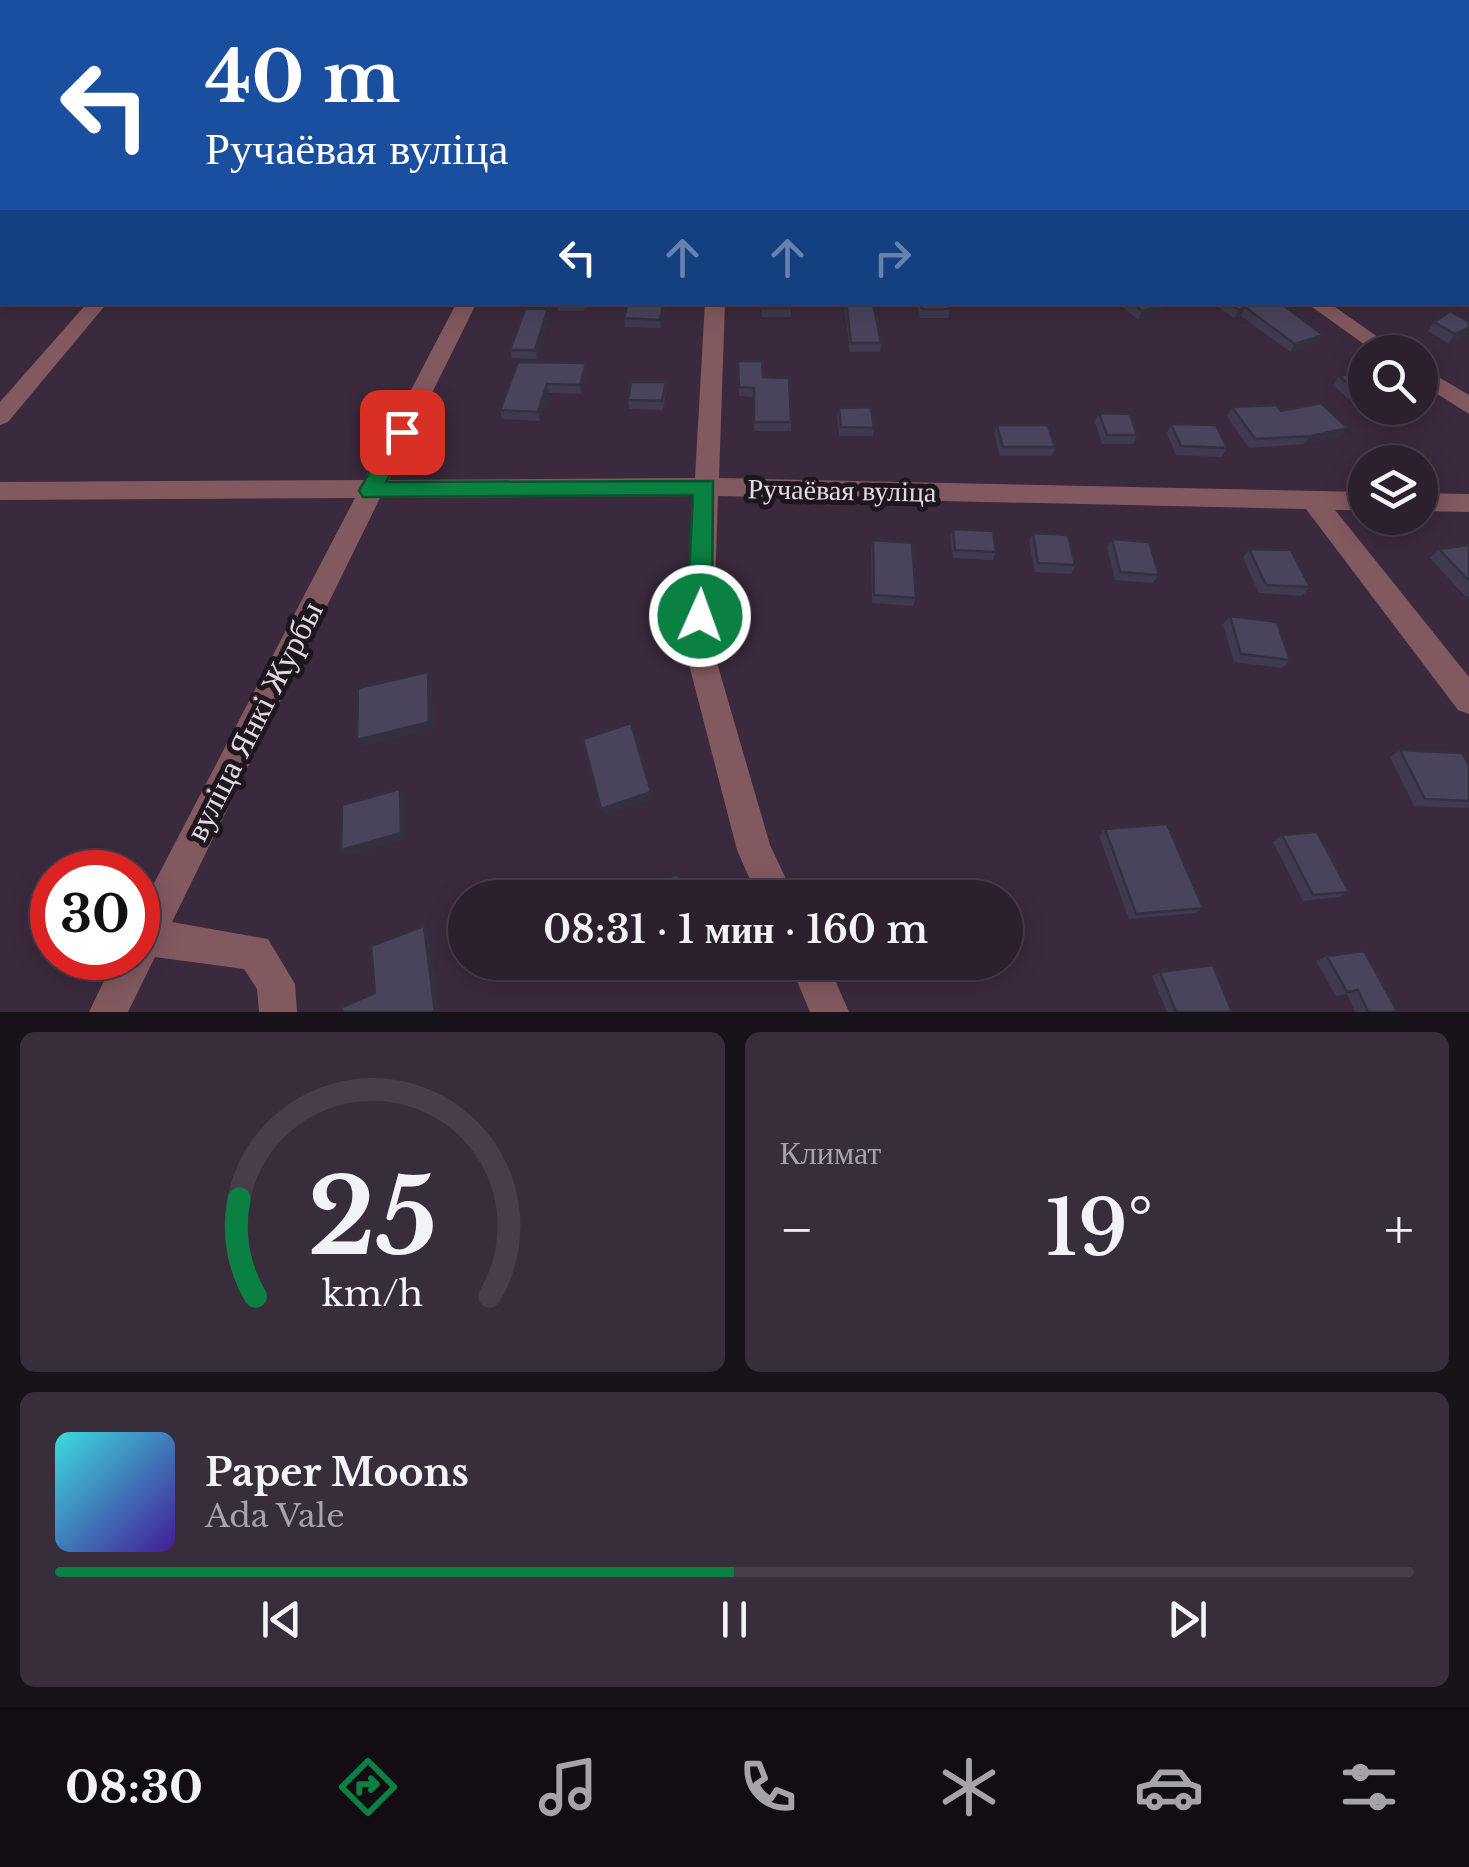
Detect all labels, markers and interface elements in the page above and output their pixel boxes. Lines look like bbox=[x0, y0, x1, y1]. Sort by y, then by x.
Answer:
text: 40 m bbox=[205, 34, 400, 121]
icon: left bbox=[40, 40, 170, 170]
text: Ручаёвая вуліца bbox=[205, 120, 509, 176]
icon: left bbox=[550, 230, 605, 285]
icon: ahead bbox=[655, 230, 710, 285]
icon: ahead bbox=[760, 230, 815, 285]
icon: right bbox=[865, 230, 920, 285]
map controls bbox=[1348, 335, 1438, 535]
button: search bbox=[1348, 335, 1438, 425]
pin bbox=[360, 390, 445, 475]
icon: arrive bbox=[375, 405, 430, 460]
button: layers bbox=[1348, 445, 1438, 535]
street label: Ручаёвая вуліца bbox=[747, 471, 937, 510]
position arrow bbox=[648, 564, 752, 668]
street label: вуліца Янкі Журбы bbox=[176, 595, 332, 847]
speed limit sign: 30 bbox=[30, 850, 160, 980]
text: 08:31 · 1 мин · 160 m bbox=[543, 906, 928, 953]
text: Климат bbox=[780, 1133, 881, 1173]
text: 25 bbox=[307, 1153, 437, 1282]
text: 19° bbox=[1045, 1182, 1153, 1275]
text: − bbox=[780, 1196, 814, 1264]
text: + bbox=[1384, 1196, 1414, 1264]
text: km/h bbox=[322, 1271, 423, 1316]
text: Paper Moons bbox=[205, 1449, 469, 1496]
text: Ada Vale bbox=[205, 1496, 345, 1536]
icon: previous bbox=[254, 1592, 309, 1647]
icon: pause bbox=[707, 1592, 762, 1647]
icon: next bbox=[1160, 1592, 1215, 1647]
icon: directions bbox=[333, 1752, 403, 1822]
icon: music bbox=[533, 1752, 603, 1822]
icon: phone bbox=[733, 1752, 803, 1822]
icon: climate bbox=[934, 1752, 1004, 1822]
icon: car bbox=[1134, 1752, 1204, 1822]
icon: filters bbox=[1334, 1752, 1404, 1822]
text: 08:30 bbox=[65, 1759, 203, 1815]

